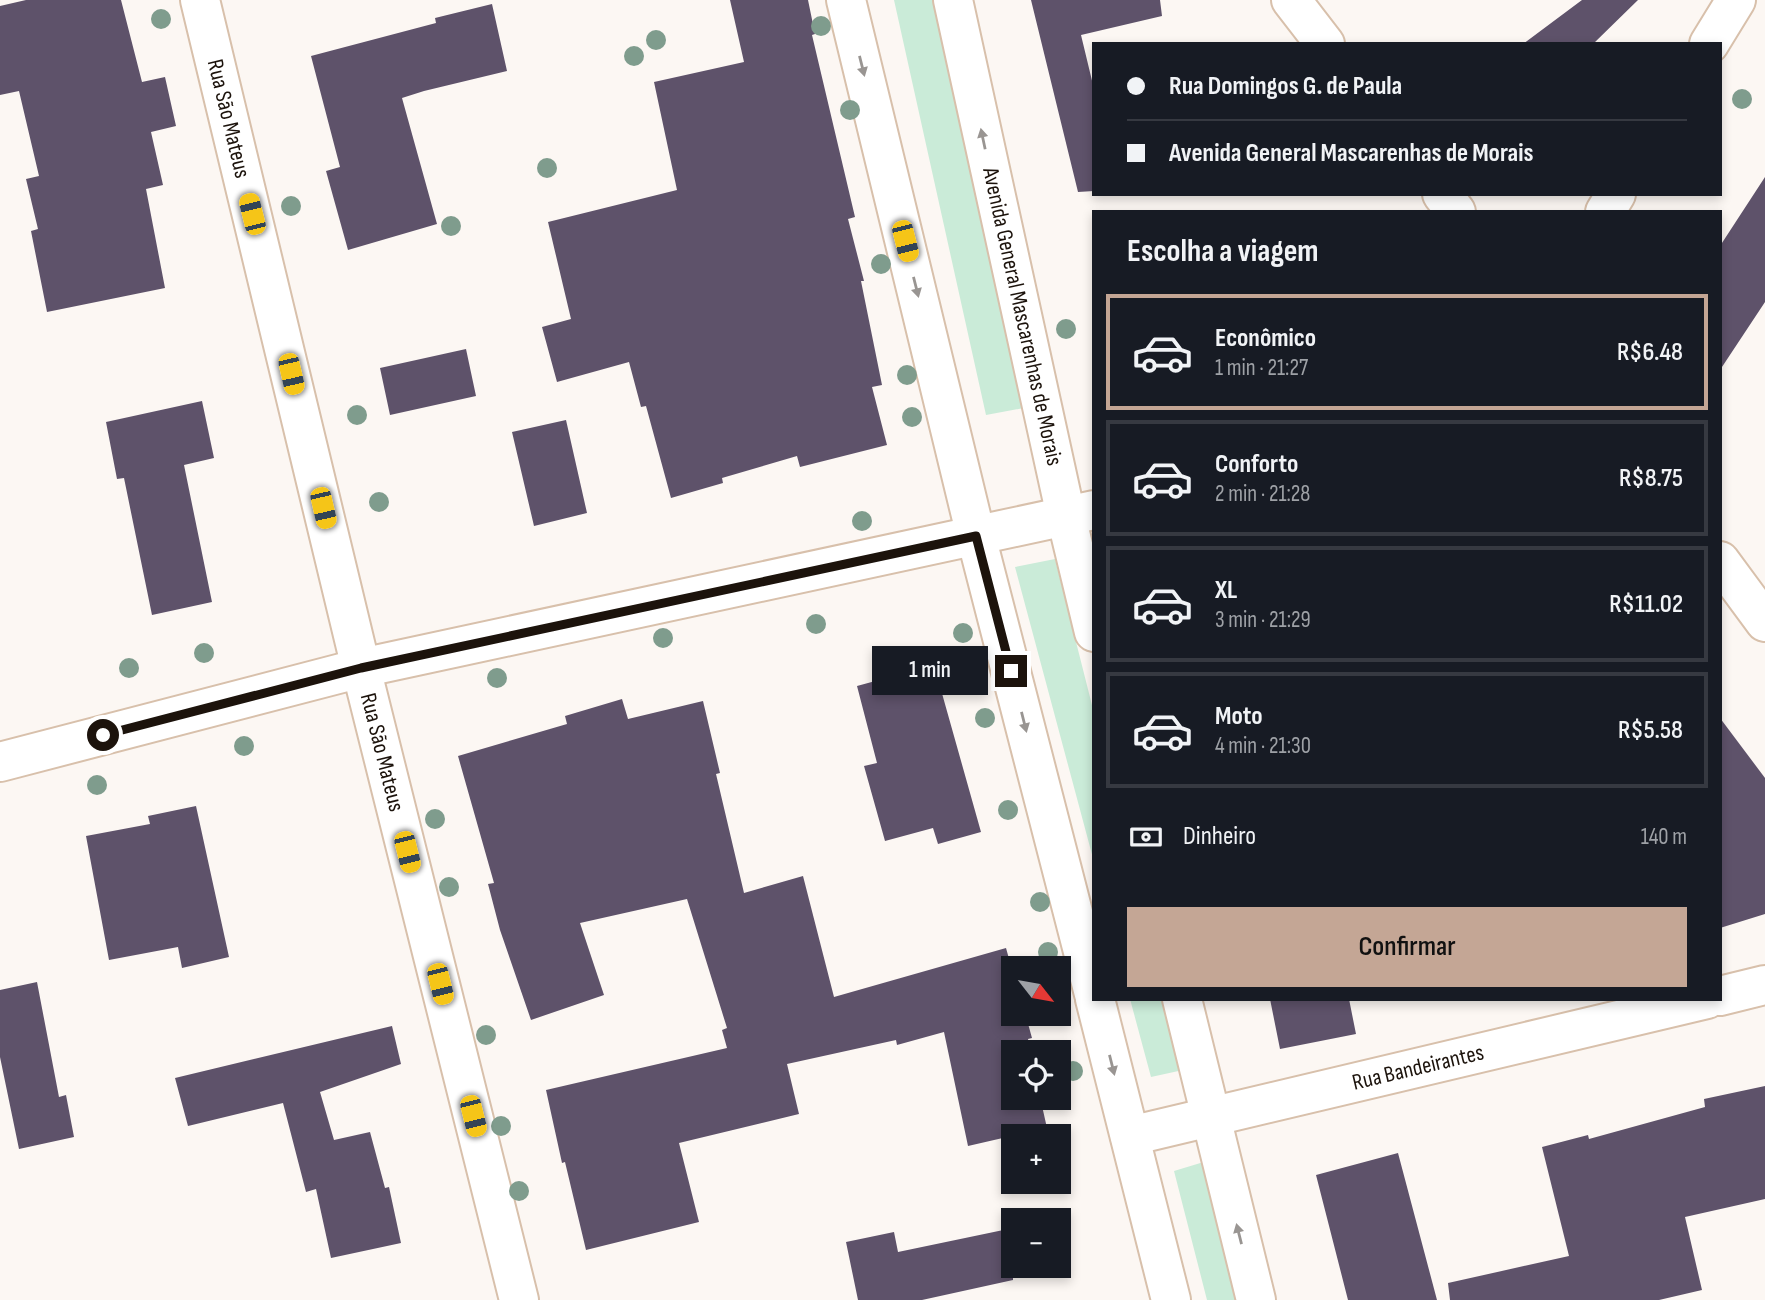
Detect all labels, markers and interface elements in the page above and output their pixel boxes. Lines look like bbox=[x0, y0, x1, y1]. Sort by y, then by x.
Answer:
one-way arrow bbox=[857, 55, 868, 77]
street label: Rua São Mateus bbox=[201, 56, 256, 181]
text: Rua Domingos G. de Paula bbox=[1169, 71, 1402, 102]
one-way arrow bbox=[977, 128, 988, 150]
text: Avenida General Mascarenhas de Morais bbox=[1169, 138, 1533, 169]
street label: Avenida General Mascarenhas de Morais bbox=[976, 164, 1069, 468]
car bbox=[237, 191, 268, 237]
car bbox=[890, 218, 921, 264]
text: Escolha a viagem bbox=[1127, 232, 1319, 271]
one-way arrow bbox=[911, 277, 922, 299]
icon: car bbox=[1131, 321, 1194, 384]
text: Econômico bbox=[1215, 323, 1316, 354]
text: R$6.48 bbox=[1617, 337, 1683, 368]
car bbox=[277, 351, 306, 397]
text: 1 min · 21:27 bbox=[1215, 354, 1308, 382]
icon: car bbox=[1131, 447, 1194, 510]
text: Conforto bbox=[1215, 449, 1298, 480]
text: R$8.75 bbox=[1619, 463, 1683, 494]
text: 2 min · 21:28 bbox=[1215, 480, 1310, 508]
car bbox=[309, 485, 338, 531]
icon: car bbox=[1131, 573, 1194, 636]
text: XL bbox=[1215, 575, 1237, 606]
text: R$11.02 bbox=[1609, 589, 1683, 620]
text: 3 min · 21:29 bbox=[1215, 606, 1311, 634]
callout: 1 min bbox=[871, 646, 986, 696]
route end bbox=[995, 655, 1027, 687]
text: 1 min bbox=[909, 656, 951, 684]
street label: Rua São Mateus bbox=[354, 690, 410, 814]
icon: car bbox=[1131, 699, 1194, 762]
text: Moto bbox=[1215, 701, 1263, 732]
one-way arrow bbox=[1019, 711, 1030, 733]
text: R$5.58 bbox=[1618, 715, 1683, 746]
route start bbox=[87, 719, 119, 751]
text: 4 min · 21:30 bbox=[1215, 732, 1311, 760]
icon: cash bbox=[1127, 818, 1165, 856]
text: Dinheiro bbox=[1183, 821, 1256, 852]
text: 140 m bbox=[1641, 823, 1687, 851]
car bbox=[392, 829, 423, 875]
button: Confirmar bbox=[1127, 907, 1687, 987]
north arrow bbox=[1001, 956, 1071, 1026]
map controls bbox=[1001, 956, 1071, 1278]
car bbox=[425, 961, 456, 1007]
street label: Rua Bandeirantes bbox=[1349, 1038, 1487, 1097]
button: locate bbox=[1001, 1040, 1071, 1110]
one-way arrow bbox=[1107, 1054, 1118, 1076]
car bbox=[458, 1093, 489, 1139]
button: + bbox=[1001, 1124, 1071, 1194]
button: − bbox=[1001, 1208, 1071, 1278]
one-way arrow bbox=[1233, 1223, 1244, 1245]

